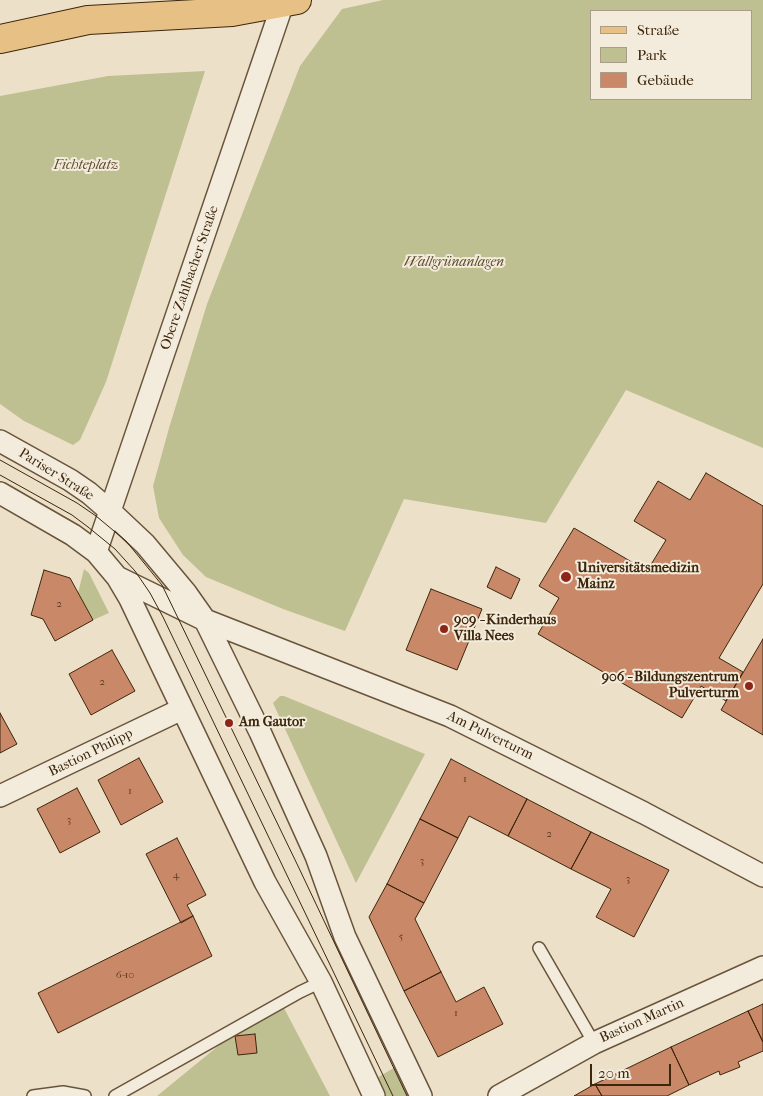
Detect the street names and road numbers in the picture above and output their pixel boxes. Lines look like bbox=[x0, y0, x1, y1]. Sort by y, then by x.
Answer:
street label: Obere Zahlbacher Straße bbox=[157, 204, 223, 352]
street label: Pariser Straße bbox=[15, 445, 97, 505]
street label: Am Pulverturm bbox=[444, 708, 536, 764]
street label: Bastion Philipp bbox=[46, 725, 136, 781]
street label: Bastion Martin bbox=[597, 995, 687, 1047]

